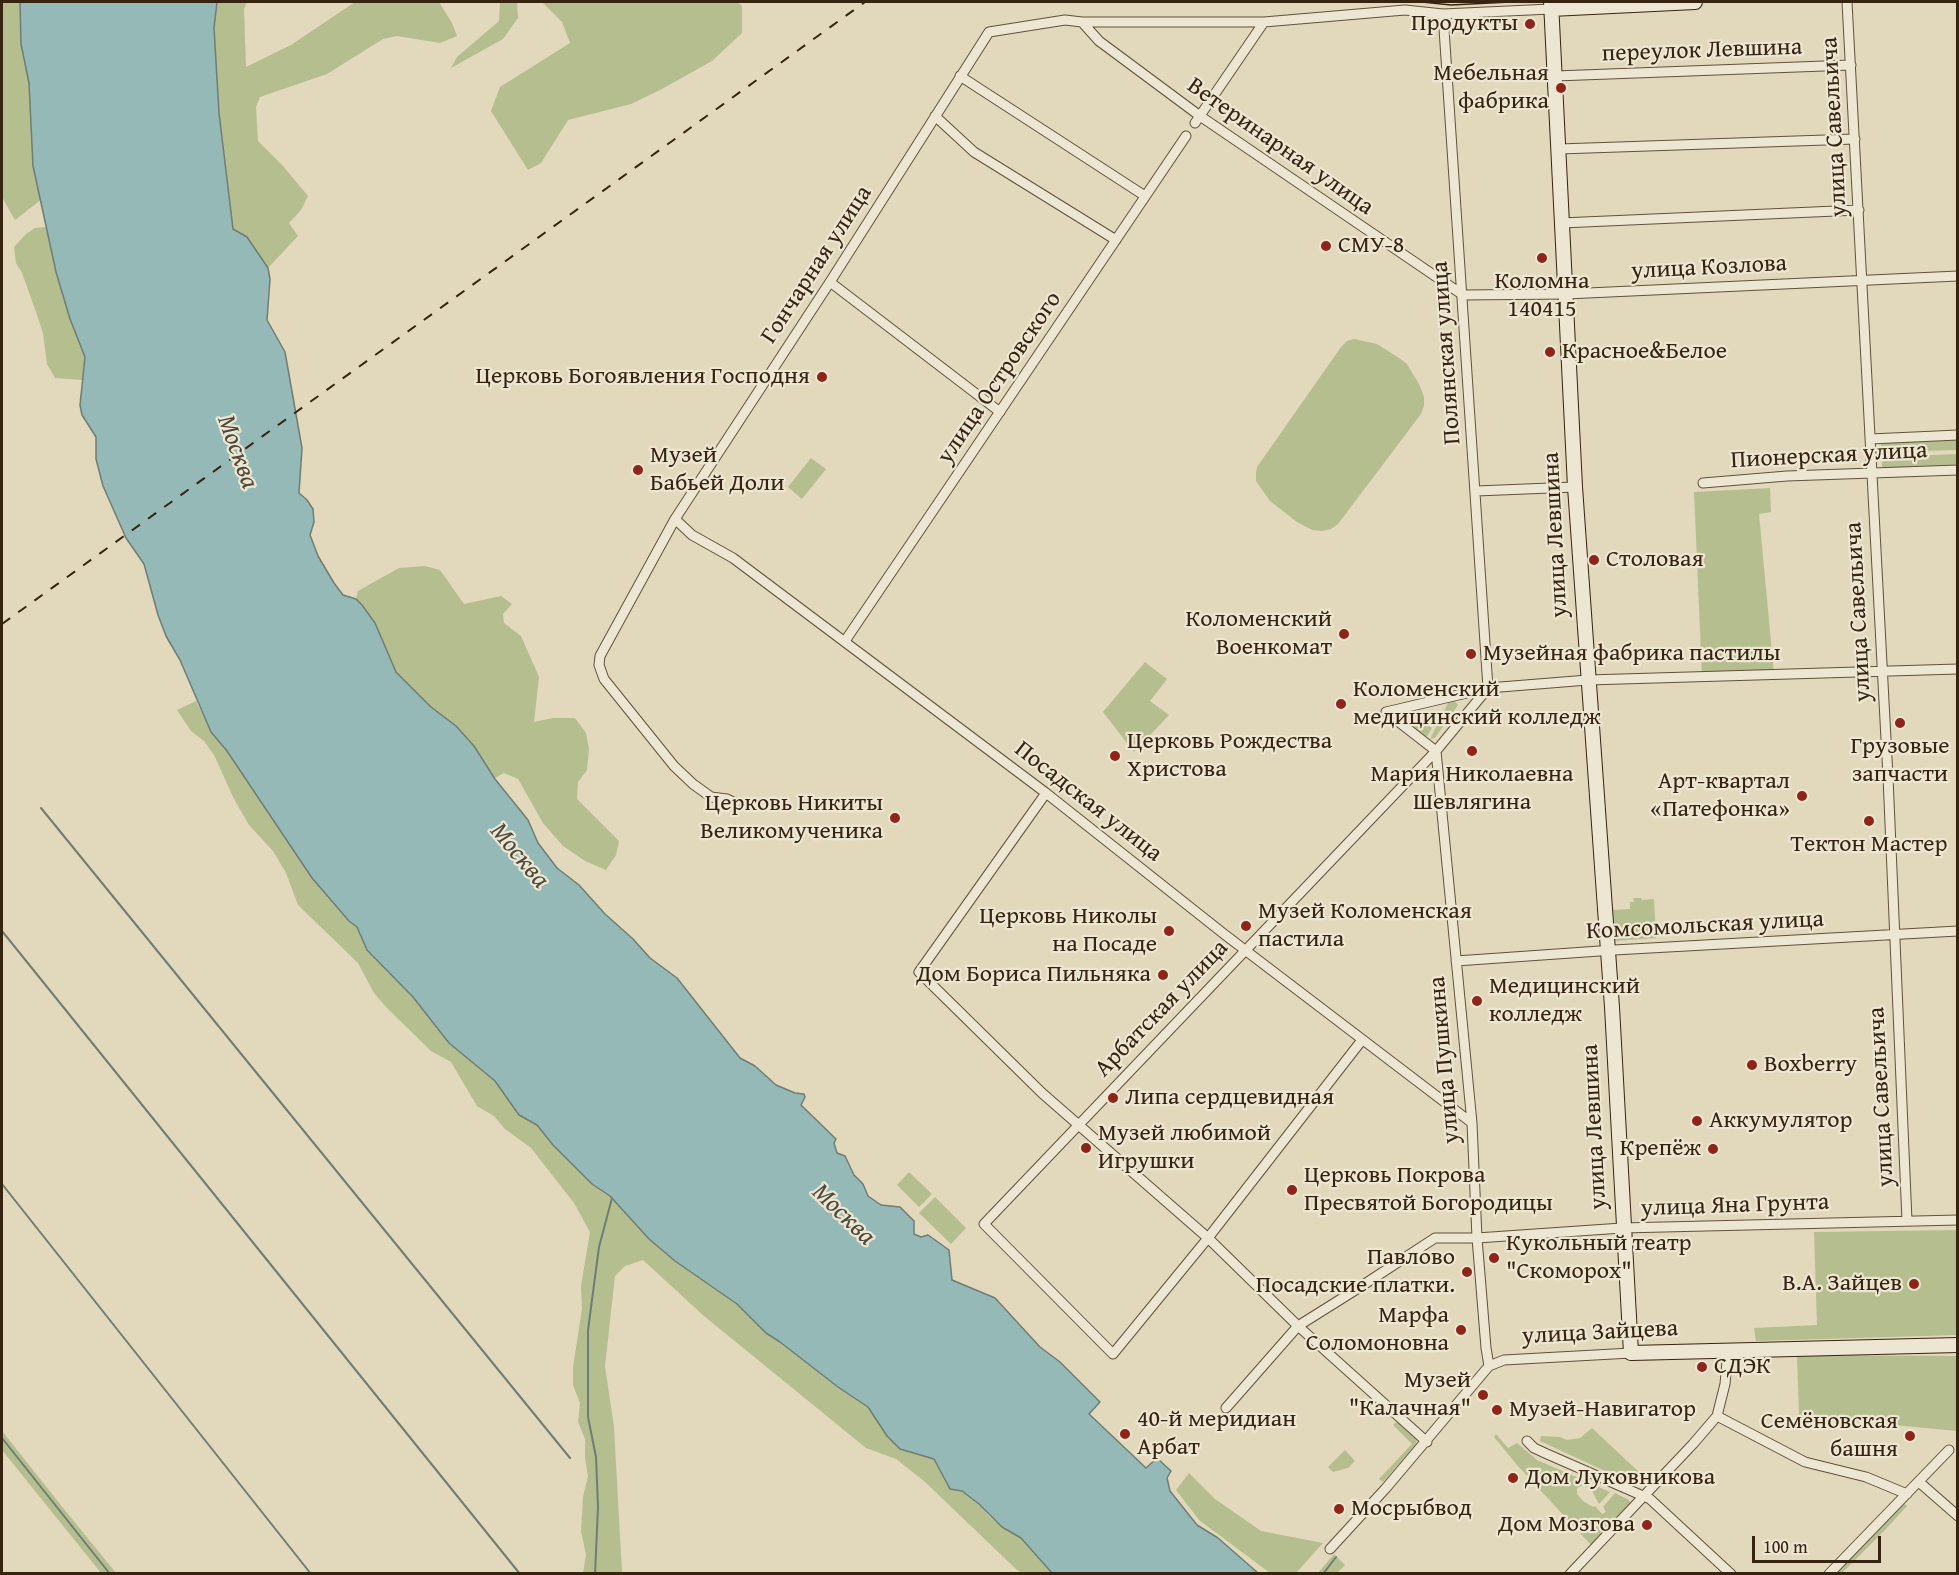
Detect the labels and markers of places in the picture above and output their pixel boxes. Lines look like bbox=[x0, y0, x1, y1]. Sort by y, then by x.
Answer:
place label: Продукты bbox=[1411, 10, 1518, 38]
marker: Продукты bbox=[1523, 17, 1537, 31]
place label: Мебельная фабрика bbox=[1433, 60, 1549, 116]
marker: Мебельная фабрика bbox=[1554, 81, 1568, 95]
place label: СМУ-8 bbox=[1338, 232, 1404, 260]
marker: СМУ-8 bbox=[1319, 239, 1333, 253]
marker: Коломна 140415 bbox=[1535, 251, 1549, 265]
place label: Коломна 140415 bbox=[1495, 268, 1589, 324]
place label: Красное&Белое bbox=[1562, 338, 1727, 366]
marker: Красное&Белое bbox=[1543, 345, 1557, 359]
place label: Церковь Богоявления Господня bbox=[476, 363, 810, 391]
marker: Церковь Богоявления Господня bbox=[815, 370, 829, 384]
place label: Музей Бабьей Доли bbox=[650, 442, 785, 498]
marker: Музей Бабьей Доли bbox=[631, 463, 645, 477]
place label: Столовая bbox=[1606, 546, 1704, 574]
marker: Столовая bbox=[1587, 553, 1601, 567]
place label: Коломенский Военкомат bbox=[1185, 606, 1332, 662]
marker: Коломенский Военкомат bbox=[1337, 627, 1351, 641]
place label: Музейная фабрика пастилы bbox=[1483, 640, 1781, 668]
marker: Музейная фабрика пастилы bbox=[1464, 647, 1478, 661]
place label: Коломенский медицинский колледж bbox=[1353, 676, 1601, 732]
marker: Коломенский медицинский колледж bbox=[1334, 697, 1348, 711]
marker: Грузовые запчасти bbox=[1893, 716, 1907, 730]
place label: Церковь Рождества Христова bbox=[1127, 728, 1332, 784]
place label: Грузовые запчасти bbox=[1850, 733, 1950, 789]
marker: Мария Николаевна Шевлягина bbox=[1465, 744, 1479, 758]
marker: Церковь Рождества Христова bbox=[1108, 749, 1122, 763]
place label: Мария Николаевна Шевлягина bbox=[1371, 761, 1573, 817]
place label: Арт-квартал «Патефонка» bbox=[1650, 768, 1790, 824]
marker: Арт-квартал «Патефонка» bbox=[1795, 789, 1809, 803]
place label: Церковь Никиты Великомученика bbox=[700, 790, 883, 846]
marker: Церковь Никиты Великомученика bbox=[888, 811, 902, 825]
marker: Тектон Мастер bbox=[1862, 814, 1876, 828]
place label: Тектон Мастер bbox=[1790, 831, 1948, 859]
place label: Музей Коломенская пастила bbox=[1258, 898, 1472, 954]
place label: Церковь Николы на Посаде bbox=[979, 903, 1157, 959]
marker: Музей Коломенская пастила bbox=[1239, 919, 1253, 933]
marker: Церковь Николы на Посаде bbox=[1162, 924, 1176, 938]
place label: Дом Бориса Пильняка bbox=[916, 961, 1151, 989]
marker: Дом Бориса Пильняка bbox=[1156, 968, 1170, 982]
place label: Медицинский колледж bbox=[1489, 973, 1640, 1029]
marker: Медицинский колледж bbox=[1470, 994, 1484, 1008]
place label: Boxberry bbox=[1764, 1051, 1857, 1079]
marker: Boxberry bbox=[1745, 1058, 1759, 1072]
place label: Липа сердцевидная bbox=[1125, 1084, 1334, 1112]
marker: Липа сердцевидная bbox=[1106, 1091, 1120, 1105]
place label: Аккумулятор bbox=[1709, 1107, 1852, 1135]
marker: Аккумулятор bbox=[1690, 1114, 1704, 1128]
place label: Музей любимой Игрушки bbox=[1098, 1120, 1271, 1176]
place label: Крепёж bbox=[1620, 1135, 1701, 1163]
marker: Музей любимой Игрушки bbox=[1079, 1141, 1093, 1155]
marker: Крепёж bbox=[1706, 1142, 1720, 1156]
place label: Церковь Покрова Пресвятой Богородицы bbox=[1304, 1162, 1553, 1218]
marker: Церковь Покрова Пресвятой Богородицы bbox=[1285, 1183, 1299, 1197]
place label: Кукольный театр "Скоморох" bbox=[1506, 1230, 1691, 1286]
place label: Павлово Посадские платки. bbox=[1256, 1244, 1455, 1300]
marker: Кукольный театр "Скоморох" bbox=[1487, 1251, 1501, 1265]
marker: Павлово Посадские платки. bbox=[1460, 1265, 1474, 1279]
place label: В.А. Зайцев bbox=[1782, 1270, 1902, 1298]
marker: В.А. Зайцев bbox=[1907, 1277, 1921, 1291]
place label: Марфа Соломоновна bbox=[1306, 1302, 1449, 1358]
marker: Марфа Соломоновна bbox=[1454, 1323, 1468, 1337]
place label: СДЭК bbox=[1714, 1353, 1771, 1381]
marker: СДЭК bbox=[1695, 1360, 1709, 1374]
place label: Музей "Калачная" bbox=[1349, 1367, 1471, 1423]
marker: Музей "Калачная" bbox=[1476, 1388, 1490, 1402]
place label: Музей-Навигатор bbox=[1509, 1396, 1696, 1424]
marker: Музей-Навигатор bbox=[1490, 1403, 1504, 1417]
place label: 40-й меридиан Арбат bbox=[1137, 1406, 1296, 1462]
place label: Семёновская башня bbox=[1761, 1408, 1898, 1464]
marker: 40-й меридиан Арбат bbox=[1118, 1427, 1132, 1441]
marker: Семёновская башня bbox=[1903, 1429, 1917, 1443]
place label: Дом Луковникова bbox=[1525, 1464, 1715, 1492]
marker: Дом Луковникова bbox=[1506, 1471, 1520, 1485]
place label: Мосрыбвод bbox=[1351, 1495, 1472, 1523]
marker: Мосрыбвод bbox=[1332, 1502, 1346, 1516]
place label: Дом Мозгова bbox=[1498, 1511, 1635, 1539]
marker: Дом Мозгова bbox=[1640, 1518, 1654, 1532]

